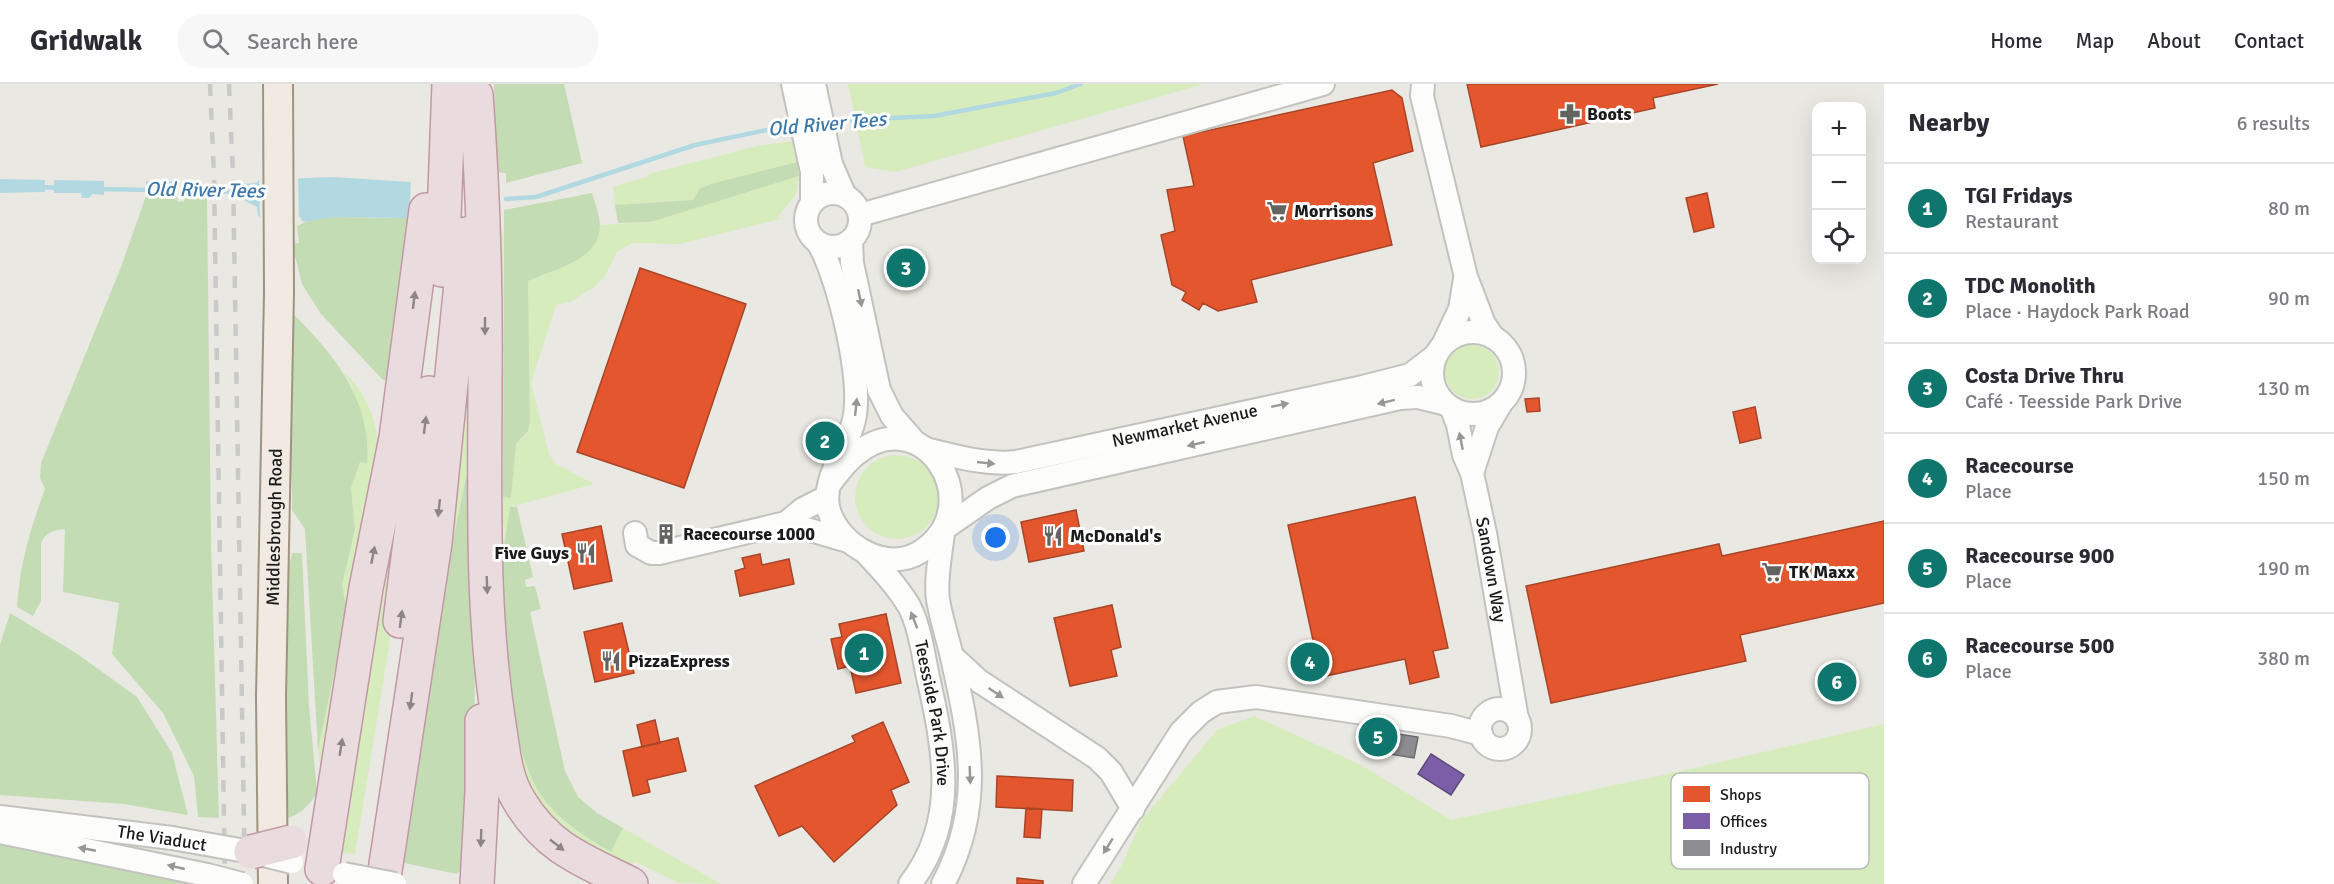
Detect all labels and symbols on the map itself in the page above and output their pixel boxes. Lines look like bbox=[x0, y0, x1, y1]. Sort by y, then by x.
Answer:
pharmacy icon: Boots bbox=[1558, 102, 1582, 126]
place label: Boots bbox=[1587, 103, 1632, 125]
water label: Old River Tees bbox=[767, 106, 889, 142]
water label: Old River Tees bbox=[145, 176, 267, 204]
supermarket icon: Morrisons bbox=[1265, 199, 1289, 223]
place label: Morrisons bbox=[1294, 200, 1374, 222]
pin: 3 bbox=[886, 246, 926, 291]
one-way arrow bbox=[856, 288, 865, 307]
one-way arrow bbox=[409, 291, 419, 310]
one-way arrow bbox=[480, 316, 490, 335]
one-way arrow bbox=[851, 397, 861, 416]
one-way arrow bbox=[1377, 397, 1395, 407]
street label: Newmarket Avenue bbox=[1110, 399, 1260, 452]
one-way arrow bbox=[1271, 400, 1290, 409]
one-way arrow bbox=[420, 416, 430, 435]
pin: 2 bbox=[806, 418, 844, 464]
one-way arrow bbox=[1456, 431, 1465, 450]
one-way arrow bbox=[1187, 440, 1205, 450]
street label: Middlesbrough Road bbox=[262, 448, 287, 606]
one-way arrow bbox=[977, 458, 996, 468]
one-way arrow bbox=[434, 499, 444, 518]
street label: Sandown Way bbox=[1471, 515, 1511, 625]
building icon: Racecourse 1000 bbox=[654, 522, 678, 546]
place label: Racecourse 1000 bbox=[683, 523, 815, 545]
your location bbox=[981, 523, 1010, 552]
restaurant icon: McDonald's bbox=[1041, 524, 1065, 548]
place label: McDonald's bbox=[1070, 525, 1161, 547]
restaurant icon: Five Guys bbox=[574, 541, 598, 565]
place label: Five Guys bbox=[494, 542, 569, 564]
one-way arrow bbox=[369, 545, 378, 564]
supermarket icon: TK Maxx bbox=[1760, 560, 1784, 584]
place label: TK Maxx bbox=[1789, 561, 1855, 583]
one-way arrow bbox=[482, 576, 491, 595]
one-way arrow bbox=[396, 609, 405, 628]
one-way arrow bbox=[909, 611, 918, 629]
pin: 1 bbox=[844, 630, 884, 676]
street label: Teesside Park Drive bbox=[910, 638, 954, 786]
pin: 4 bbox=[1290, 640, 1330, 684]
restaurant icon: PizzaExpress bbox=[599, 649, 623, 673]
place label: PizzaExpress bbox=[628, 650, 730, 672]
pin: 6 bbox=[1818, 660, 1856, 704]
one-way arrow bbox=[988, 687, 1004, 699]
one-way arrow bbox=[407, 692, 416, 711]
pin: 5 bbox=[1358, 714, 1398, 760]
one-way arrow bbox=[337, 738, 346, 757]
one-way arrow bbox=[966, 766, 975, 785]
legend bbox=[1671, 773, 1869, 869]
text: Shops bbox=[1720, 785, 1761, 805]
text: Offices bbox=[1720, 812, 1767, 832]
street label: The Viaduct bbox=[116, 820, 208, 856]
one-way arrow bbox=[476, 829, 486, 848]
one-way arrow bbox=[549, 838, 565, 851]
one-way arrow bbox=[1103, 838, 1114, 854]
text: Industry bbox=[1720, 839, 1778, 859]
one-way arrow bbox=[78, 844, 97, 853]
one-way arrow bbox=[167, 862, 185, 872]

